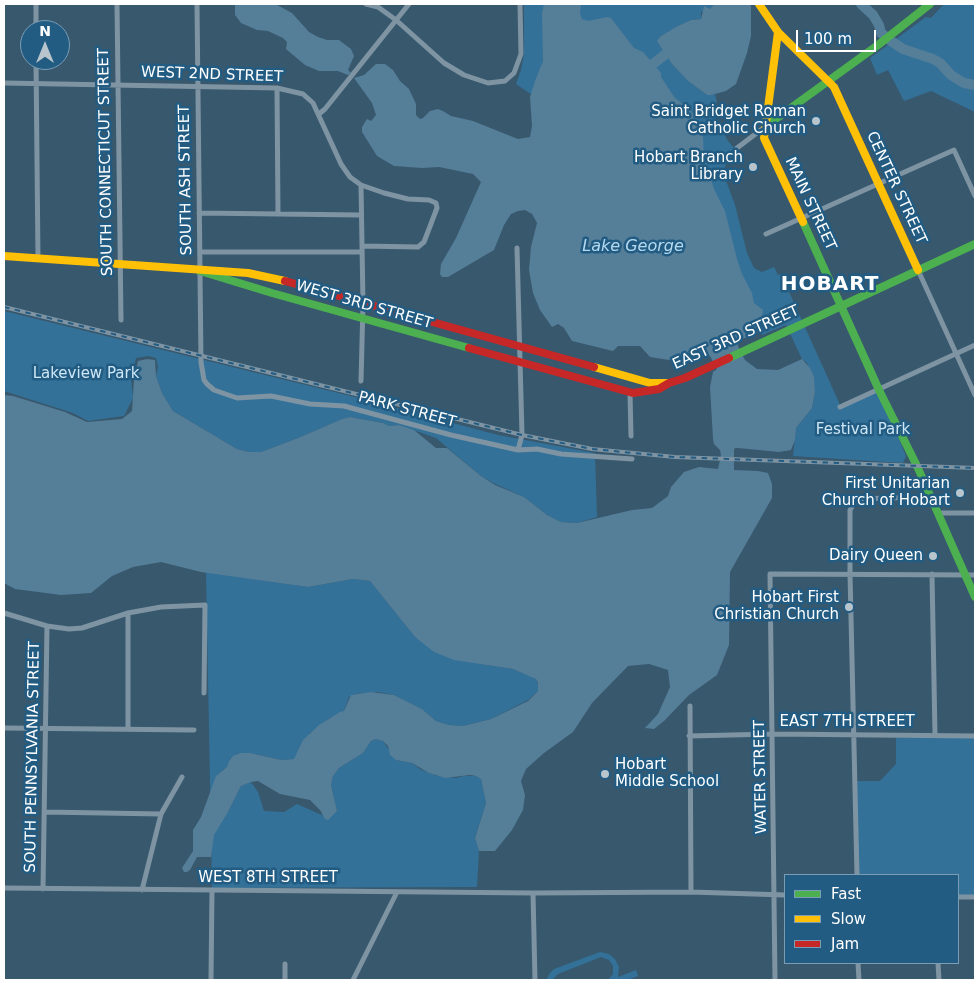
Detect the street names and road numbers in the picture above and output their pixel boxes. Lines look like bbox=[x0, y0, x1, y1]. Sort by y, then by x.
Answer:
street label: SOUTH CONNECTICUT STREET bbox=[95, 48, 117, 276]
street label: WEST 2ND STREET bbox=[141, 64, 283, 86]
street label: SOUTH ASH STREET bbox=[176, 105, 196, 255]
street label: CENTER STREET bbox=[862, 129, 930, 247]
street label: MAIN STREET bbox=[781, 155, 839, 253]
street label: WEST 3RD STREET bbox=[294, 277, 434, 333]
street label: EAST 3RD STREET bbox=[670, 302, 802, 374]
street label: PARK STREET bbox=[356, 388, 458, 432]
street label: SOUTH PENNSYLVANIA STREET bbox=[22, 641, 44, 873]
street label: EAST 7TH STREET bbox=[779, 713, 915, 731]
street label: WATER STREET bbox=[751, 720, 771, 834]
street label: WEST 8TH STREET bbox=[198, 869, 338, 887]

